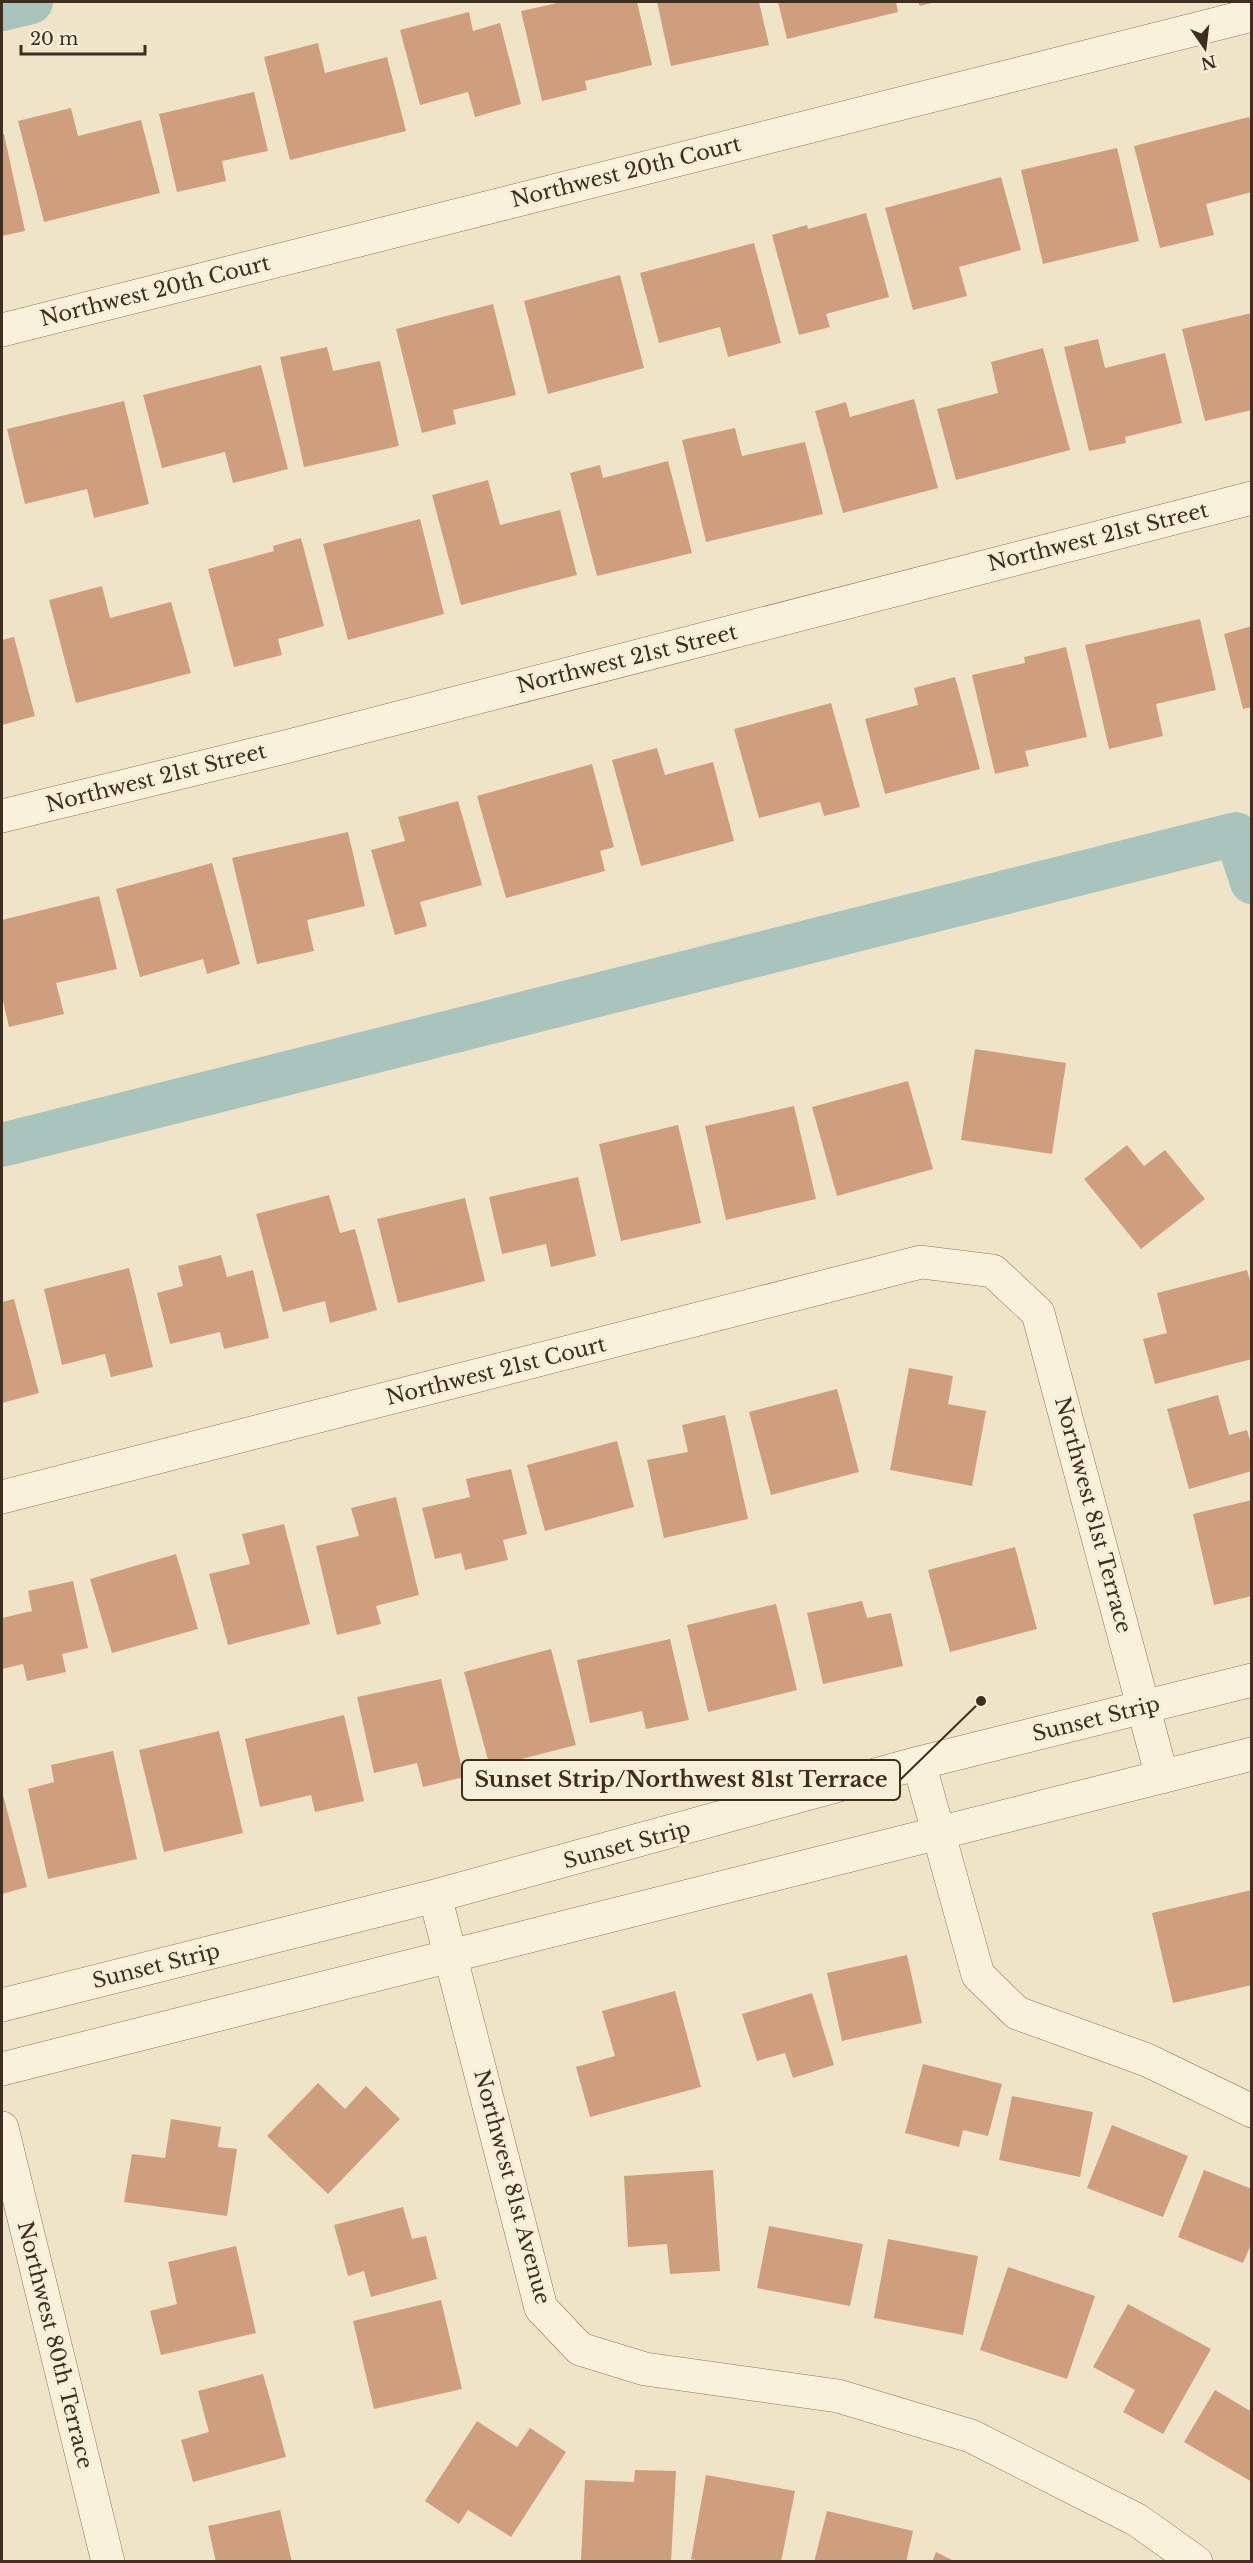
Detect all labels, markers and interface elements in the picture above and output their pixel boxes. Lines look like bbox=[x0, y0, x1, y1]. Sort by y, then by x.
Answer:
scale bar bbox=[21, 18, 146, 56]
north arrow bbox=[1175, 18, 1235, 78]
text: 20 m bbox=[30, 28, 78, 50]
text: N bbox=[1199, 51, 1218, 74]
street label: Northwest 20th Court bbox=[508, 131, 744, 213]
street label: Northwest 20th Court bbox=[37, 250, 273, 332]
street label: Northwest 21st Street bbox=[985, 497, 1211, 577]
street label: Northwest 21st Street bbox=[514, 619, 740, 699]
street label: Northwest 21st Street bbox=[43, 738, 269, 818]
street label: Northwest 21st Court bbox=[383, 1331, 609, 1411]
street label: Northwest 81st Terrace bbox=[1049, 1394, 1137, 1636]
street label: Sunset Strip bbox=[1030, 1691, 1162, 1747]
callout: Sunset Strip/Northwest 81st Terrace bbox=[462, 1760, 900, 1800]
text: Sunset Strip/Northwest 81st Terrace bbox=[474, 1766, 888, 1793]
street label: Sunset Strip bbox=[561, 1816, 693, 1874]
street label: Sunset Strip bbox=[90, 1938, 222, 1994]
street label: Northwest 81st Avenue bbox=[468, 2067, 556, 2307]
street label: Northwest 80th Terrace bbox=[12, 2219, 98, 2471]

